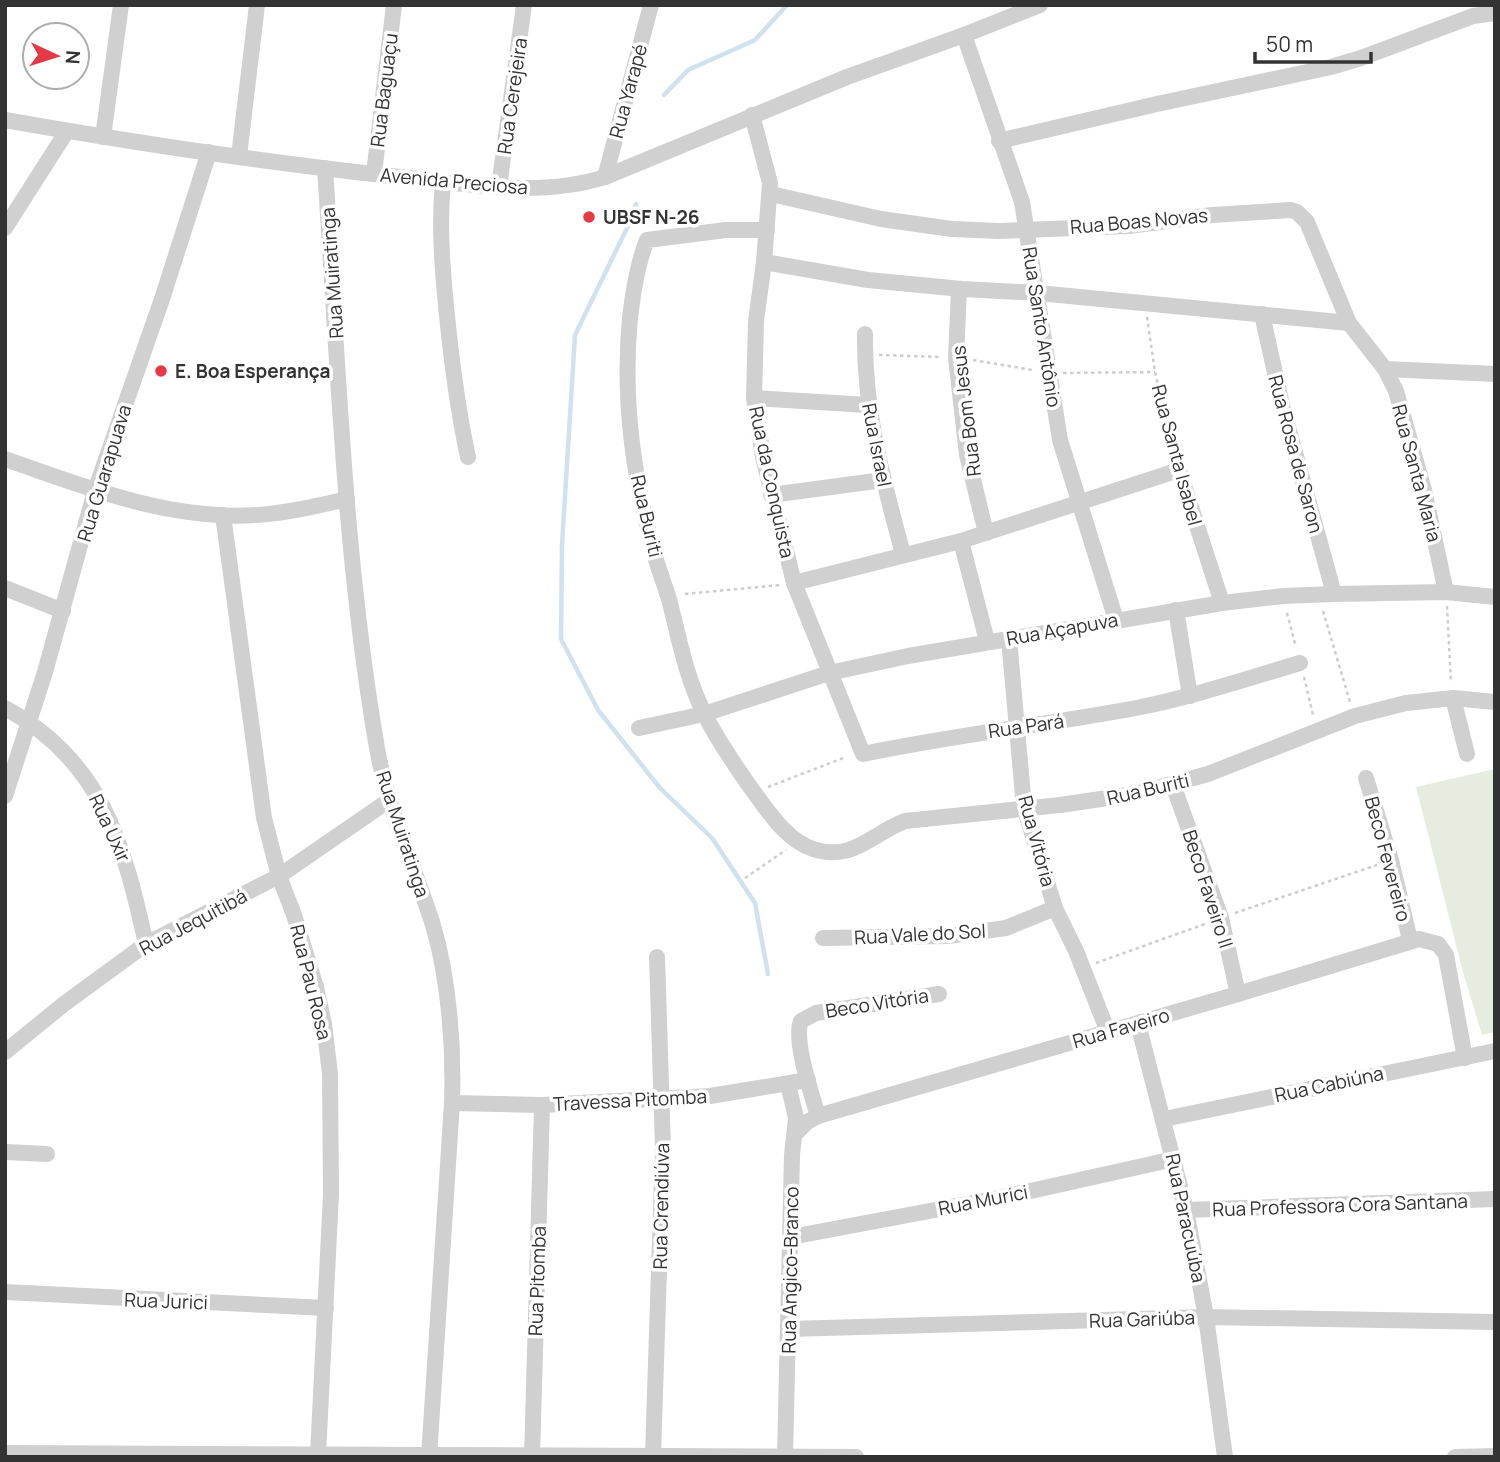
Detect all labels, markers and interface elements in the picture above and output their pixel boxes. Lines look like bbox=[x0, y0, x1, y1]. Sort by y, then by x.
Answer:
north arrow bbox=[21, 21, 91, 91]
scale bar bbox=[1255, 21, 1370, 65]
text: 50 m bbox=[1266, 30, 1313, 58]
street label: Rua Baguaçu bbox=[364, 31, 404, 149]
street label: Rua Cerejeira bbox=[491, 36, 533, 156]
street label: Rua Yarapé bbox=[603, 41, 653, 141]
text: N bbox=[60, 49, 86, 65]
street label: Avenida Preciosa bbox=[379, 162, 529, 200]
street label: Rua Boas Novas bbox=[1069, 202, 1209, 240]
place label: UBSF N-26 bbox=[603, 204, 700, 230]
street label: Rua Muiratinga bbox=[314, 207, 350, 339]
marker: UBSF N-26 bbox=[581, 209, 597, 225]
street label: Rua Santo Antônio bbox=[1016, 245, 1068, 409]
street label: Rua Bom Jesus bbox=[945, 344, 987, 478]
place label: E. Boa Esperança bbox=[175, 358, 330, 384]
marker: E. Boa Esperança bbox=[153, 363, 169, 379]
street label: Rua Rosa de Saron bbox=[1262, 372, 1330, 536]
street label: Rua Santa Isabel bbox=[1146, 382, 1208, 528]
street label: Rua Guarapuava bbox=[71, 401, 137, 545]
street label: Rua Israel bbox=[856, 401, 898, 489]
street label: Rua Santa Maria bbox=[1386, 401, 1448, 545]
street label: Rua da Conquista bbox=[743, 404, 801, 560]
street label: Rua Buriti bbox=[625, 472, 669, 560]
street label: Rua Açapuva bbox=[1004, 606, 1120, 652]
street label: Rua Pará bbox=[986, 708, 1066, 744]
street label: Rua Muiratinga bbox=[370, 767, 436, 901]
street label: Rua Buriti bbox=[1104, 767, 1192, 811]
street label: Rua Uxir bbox=[83, 790, 137, 866]
street label: Rua Vitória bbox=[1012, 793, 1062, 889]
street label: Beco Fevereiro bbox=[1359, 794, 1417, 924]
street label: Beco Faveiro II bbox=[1177, 827, 1239, 951]
street label: Rua Jequitibá bbox=[135, 883, 251, 961]
street label: Rua Vale do Sol bbox=[853, 918, 987, 950]
street label: Rua Pau Rosa bbox=[284, 922, 338, 1042]
street label: Beco Vitória bbox=[824, 982, 930, 1024]
street label: Rua Faveiro bbox=[1069, 1002, 1173, 1054]
street label: Rua Cabiúna bbox=[1272, 1060, 1386, 1108]
street label: Travessa Pitomba bbox=[552, 1083, 708, 1117]
street label: Rua Crendiúva bbox=[647, 1143, 675, 1269]
street label: Rua Paracuúba bbox=[1160, 1151, 1212, 1285]
street label: Rua Murici bbox=[936, 1179, 1030, 1221]
street label: Rua Angico-Branco bbox=[776, 1186, 804, 1354]
street label: Rua Professora Cora Santana bbox=[1212, 1188, 1468, 1222]
street label: Rua Pitomba bbox=[522, 1226, 552, 1336]
street label: Rua Jurici bbox=[124, 1287, 208, 1315]
street label: Rua Gariúba bbox=[1089, 1304, 1195, 1334]

